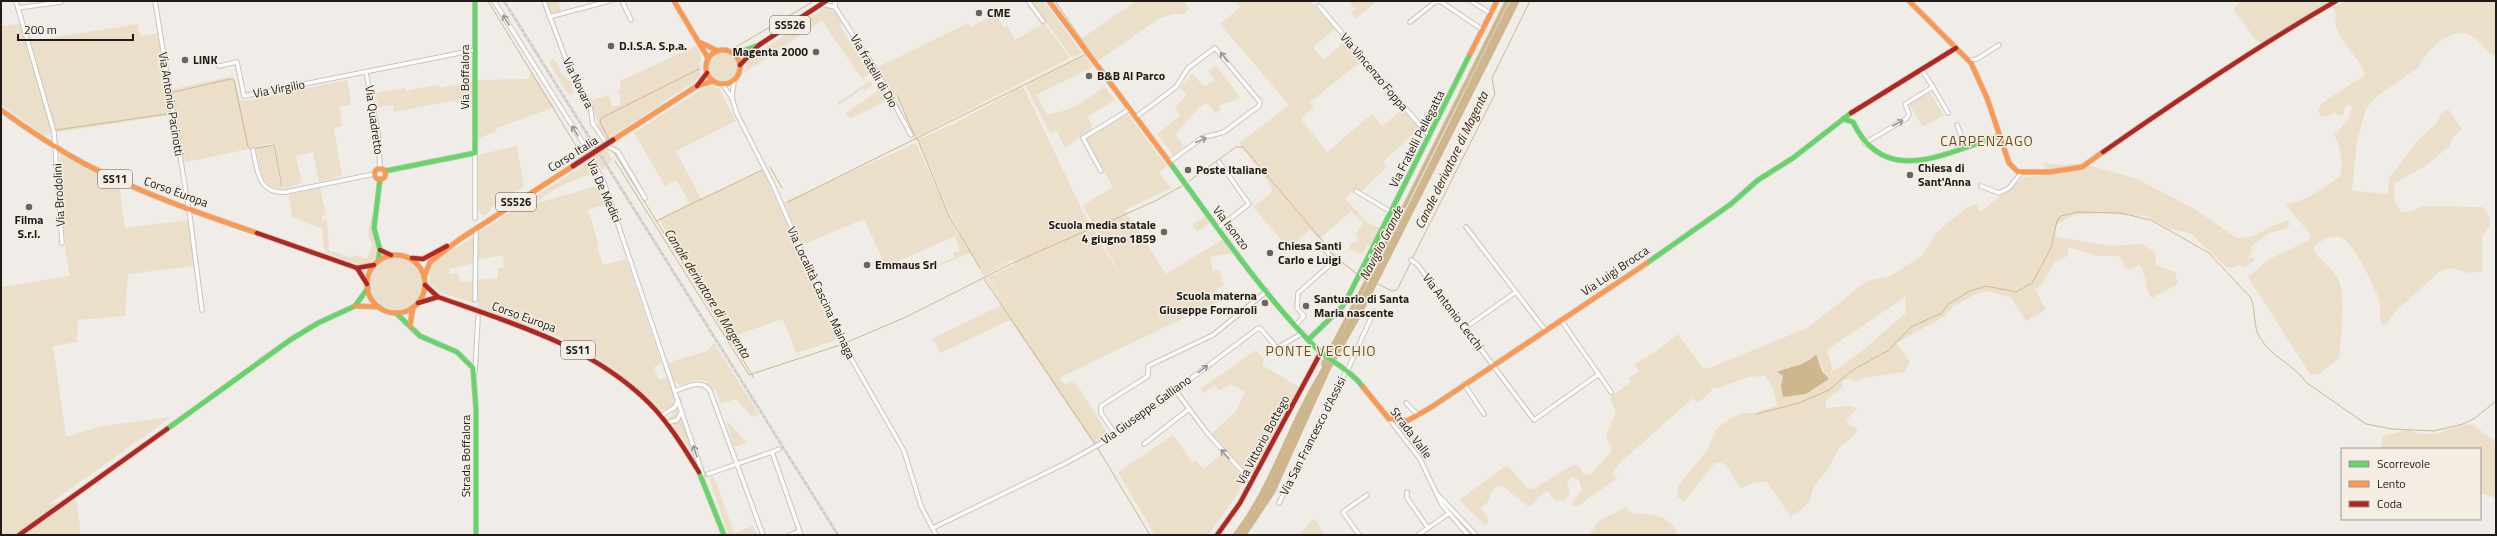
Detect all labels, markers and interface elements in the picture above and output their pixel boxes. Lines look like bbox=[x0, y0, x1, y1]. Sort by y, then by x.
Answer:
place label: CME bbox=[987, 3, 1011, 22]
marker: CME bbox=[974, 8, 984, 18]
one-way arrow bbox=[502, 15, 510, 26]
scale bar bbox=[18, 16, 133, 42]
road number: SS526 bbox=[770, 16, 810, 34]
text: 200 m bbox=[24, 20, 57, 39]
street label: Via Vincenzo Foppa bbox=[1336, 28, 1413, 115]
street label: Via fratelli di Dio bbox=[846, 31, 903, 111]
place label: D.I.S.A. S.p.a. bbox=[619, 36, 687, 55]
marker: D.I.S.A. S.p.a. bbox=[606, 41, 616, 51]
place label: Magenta 2000 bbox=[732, 42, 808, 61]
street label: Via Boffalora bbox=[455, 44, 474, 110]
marker: Magenta 2000 bbox=[811, 47, 821, 57]
place label: LINK bbox=[193, 50, 218, 69]
street label: Via Antonio Pacinotti bbox=[154, 51, 189, 157]
one-way arrow bbox=[1220, 52, 1229, 63]
street label: Via Novara bbox=[558, 54, 599, 111]
marker: LINK bbox=[180, 55, 190, 65]
place label: B&B Al Parco bbox=[1097, 66, 1165, 85]
marker: B&B Al Parco bbox=[1084, 71, 1094, 81]
street label: Via Virgilio bbox=[251, 74, 306, 103]
street label: Via Quadretto bbox=[360, 84, 389, 156]
street label: Via Fratelli Pellegatta bbox=[1384, 87, 1449, 191]
water label: Canale derivatore di Magenta bbox=[1409, 87, 1494, 232]
one-way arrow bbox=[1892, 119, 1904, 127]
one-way arrow bbox=[571, 126, 579, 137]
district label: CARPENZAGO bbox=[1940, 130, 2034, 151]
street label: Corso Italia bbox=[544, 131, 602, 176]
one-way arrow bbox=[1195, 136, 1207, 143]
street label: Via De Medici bbox=[582, 156, 627, 226]
place label: Chiesa di Sant'Anna bbox=[1918, 158, 1971, 191]
place label: Poste Italiane bbox=[1196, 160, 1267, 179]
street label: Via Brodolini bbox=[47, 163, 70, 227]
marker: Poste Italiane bbox=[1183, 165, 1193, 175]
road number: SS11 bbox=[98, 170, 132, 188]
marker: Chiesa di Sant'Anna bbox=[1905, 170, 1915, 180]
street label: Corso Europa bbox=[141, 171, 211, 212]
road number: SS526 bbox=[496, 193, 536, 211]
street label: Via Isonzo bbox=[1208, 201, 1254, 254]
marker: Filma S.r.l. bbox=[24, 202, 34, 212]
water label: Naviglio Grande bbox=[1354, 202, 1409, 284]
place label: Filma S.r.l. bbox=[15, 210, 43, 243]
place label: Scuola media statale 4 giugno 1859 bbox=[1048, 215, 1156, 248]
street label: Via Località Cascina Mainaga bbox=[782, 223, 861, 362]
water label: Canale derivatore di Magenta bbox=[660, 224, 757, 363]
marker: Scuola media statale 4 giugno 1859 bbox=[1159, 227, 1169, 237]
place label: Chiesa Santi Carlo e Luigi bbox=[1278, 236, 1342, 269]
street label: Via Luigi Brocca bbox=[1577, 241, 1653, 300]
marker: Chiesa Santi Carlo e Luigi bbox=[1265, 248, 1275, 258]
place label: Emmaus Srl bbox=[875, 255, 937, 274]
marker: Emmaus Srl bbox=[862, 260, 872, 270]
street label: Via Antonio Cecchi bbox=[1418, 269, 1489, 354]
place label: Scuola materna Giuseppe Fornaroli bbox=[1159, 286, 1257, 319]
place label: Santuario di Santa Maria nascente bbox=[1314, 289, 1409, 322]
street label: Corso Europa bbox=[489, 296, 559, 337]
marker: Scuola materna Giuseppe Fornaroli bbox=[1260, 298, 1270, 308]
marker: Santuario di Santa Maria nascente bbox=[1301, 301, 1311, 311]
district label: PONTE VECCHIO bbox=[1265, 340, 1377, 361]
road number: SS11 bbox=[561, 341, 595, 359]
one-way arrow bbox=[1197, 365, 1208, 373]
street label: Via Giuseppe Galliano bbox=[1096, 370, 1195, 449]
street label: Via San Francesco d'Assisi bbox=[1274, 373, 1351, 498]
street label: Via Vittorio Bottego bbox=[1231, 392, 1294, 488]
street label: Strada Valle bbox=[1386, 403, 1437, 462]
street label: Strada Boffalora bbox=[456, 415, 475, 497]
one-way arrow bbox=[691, 445, 698, 458]
one-way arrow bbox=[1221, 448, 1230, 459]
legend bbox=[2341, 448, 2481, 520]
text: Scorrevole bbox=[2377, 454, 2430, 473]
text: Lento bbox=[2377, 474, 2406, 493]
text: Coda bbox=[2377, 494, 2402, 513]

